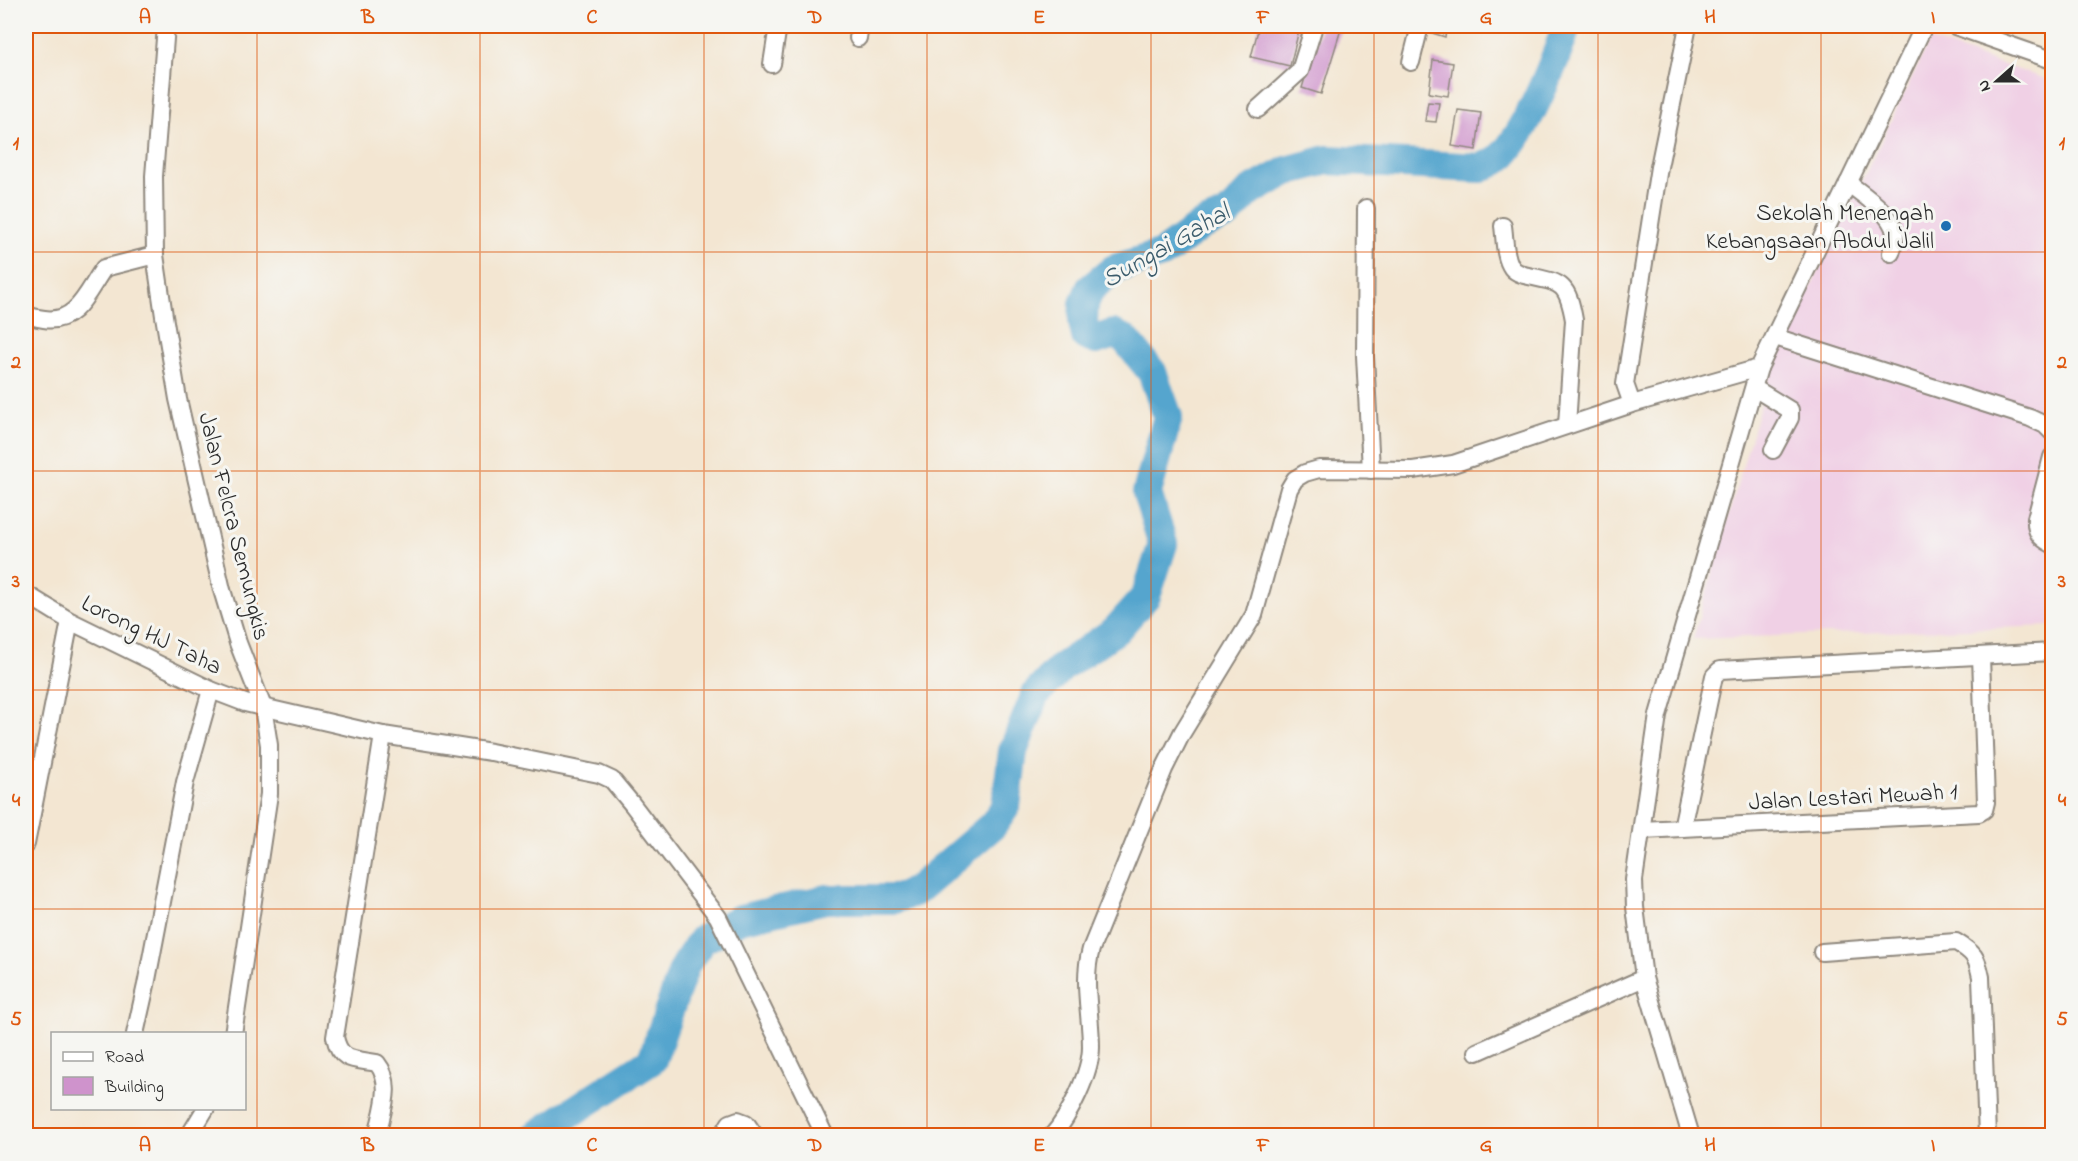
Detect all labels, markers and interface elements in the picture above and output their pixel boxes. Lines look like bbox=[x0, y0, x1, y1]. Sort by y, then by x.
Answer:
text: A bbox=[139, 4, 151, 33]
text: B bbox=[360, 4, 375, 33]
text: C bbox=[587, 4, 598, 33]
text: D bbox=[807, 4, 822, 33]
text: E bbox=[1033, 4, 1045, 33]
text: F bbox=[1256, 4, 1270, 33]
text: G bbox=[1480, 4, 1493, 33]
text: H bbox=[1704, 4, 1716, 33]
text: I bbox=[1931, 4, 1936, 33]
north arrow bbox=[1967, 51, 2027, 111]
text: N bbox=[1972, 76, 1998, 95]
text: 1 bbox=[13, 130, 20, 159]
text: 1 bbox=[2059, 130, 2066, 159]
water label: Sungai Gahal bbox=[1095, 194, 1240, 300]
place label: Sekolah Menengah Kebangsaan Abdul Jalil bbox=[1706, 197, 1934, 260]
marker: Sekolah Menengah Kebangsaan Abdul Jalil bbox=[1939, 219, 1953, 233]
text: 2 bbox=[10, 349, 21, 378]
text: 2 bbox=[2056, 349, 2067, 378]
street label: Jalan Felcra Semungkis bbox=[187, 409, 278, 644]
text: 3 bbox=[11, 568, 20, 597]
text: 3 bbox=[2057, 568, 2066, 597]
street label: Lorong HJ Taha bbox=[75, 587, 227, 685]
street label: Jalan Lestari Mewah 1 bbox=[1748, 776, 1959, 821]
text: 4 bbox=[12, 787, 21, 816]
text: 4 bbox=[2058, 787, 2067, 816]
text: 5 bbox=[10, 1006, 22, 1035]
text: 5 bbox=[2056, 1006, 2068, 1035]
legend bbox=[51, 1032, 246, 1110]
text: Road bbox=[105, 1045, 144, 1071]
text: Building bbox=[104, 1075, 164, 1102]
text: A bbox=[139, 1132, 151, 1161]
text: B bbox=[360, 1132, 375, 1161]
text: C bbox=[587, 1132, 598, 1161]
text: D bbox=[807, 1132, 822, 1161]
text: E bbox=[1033, 1132, 1045, 1161]
text: F bbox=[1256, 1132, 1270, 1161]
text: G bbox=[1480, 1132, 1493, 1161]
text: H bbox=[1704, 1132, 1716, 1161]
text: I bbox=[1931, 1132, 1936, 1161]

